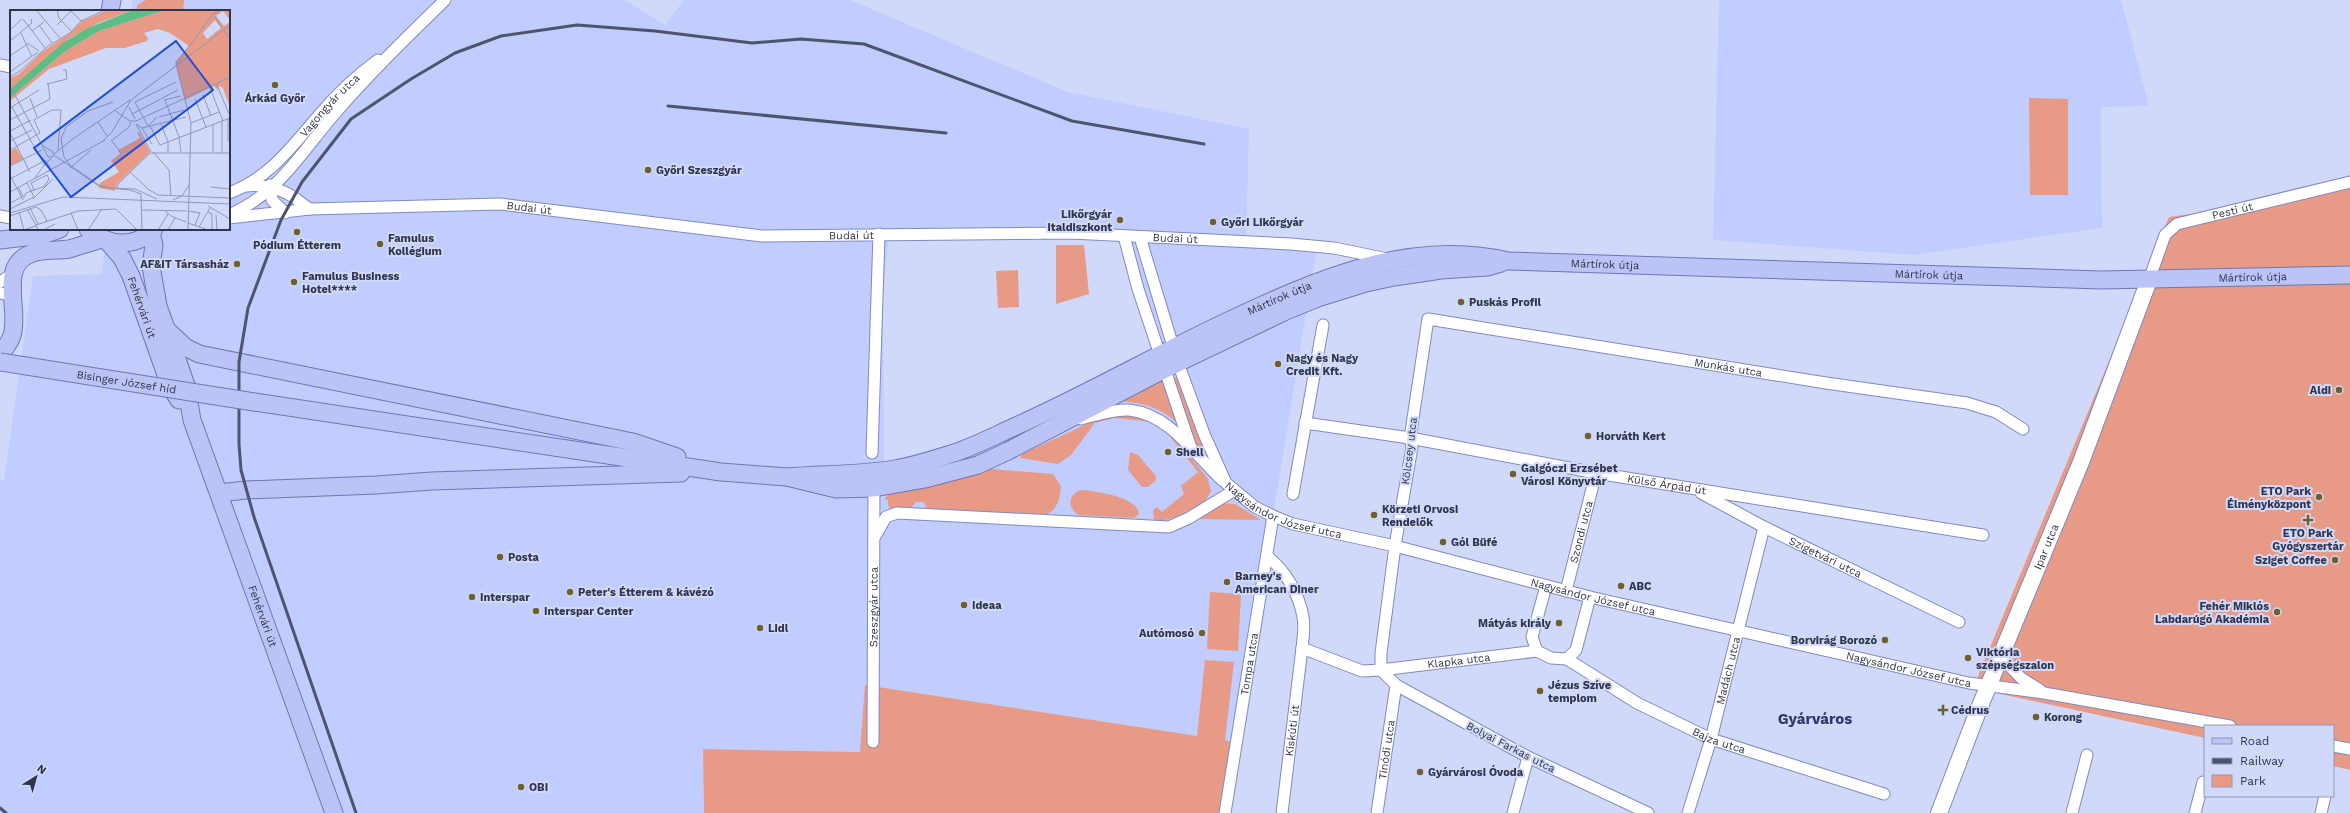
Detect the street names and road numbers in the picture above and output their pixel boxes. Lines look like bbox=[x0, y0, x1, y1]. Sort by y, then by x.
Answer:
street label: Vagongyár utca bbox=[297, 71, 362, 140]
street label: Budai út bbox=[506, 199, 553, 217]
street label: Pesti út bbox=[2211, 200, 2255, 222]
street label: Budai út bbox=[829, 229, 875, 242]
street label: Budai út bbox=[1152, 231, 1199, 246]
street label: Mártírok útja bbox=[1571, 257, 1639, 272]
street label: Mártírok útja bbox=[1894, 267, 1963, 283]
street label: Mártírok útja bbox=[2218, 270, 2287, 285]
street label: Fehérvári út bbox=[125, 275, 159, 340]
street label: Mártírok útja bbox=[1245, 279, 1313, 318]
street label: Munkás utca bbox=[1693, 356, 1763, 380]
street label: Bisinger József híd bbox=[76, 368, 177, 397]
street label: Kölcsey utca bbox=[1399, 417, 1420, 485]
street label: Külső Árpád út bbox=[1626, 472, 1708, 498]
street label: Nagysándor József utca bbox=[1222, 479, 1343, 541]
street label: Szondi utca bbox=[1567, 500, 1596, 564]
street label: Ipar utca bbox=[2031, 522, 2062, 572]
street label: Szigetvári utca bbox=[1787, 534, 1864, 581]
street label: Szeszgyár utca bbox=[867, 567, 881, 647]
street label: Nagysándor József utca bbox=[1529, 576, 1656, 619]
street label: Fehérvári út bbox=[245, 584, 280, 649]
street label: Tompa utca bbox=[1238, 632, 1261, 696]
street label: Madách utca bbox=[1714, 636, 1743, 706]
street label: Nagysándor József utca bbox=[1845, 649, 1972, 690]
street label: Klapka utca bbox=[1427, 651, 1491, 671]
street label: Kiskúti út bbox=[1283, 704, 1302, 757]
street label: Tinódi utca bbox=[1376, 719, 1398, 781]
street label: Bolyai Farkas utca bbox=[1464, 719, 1557, 775]
street label: Bajza utca bbox=[1690, 725, 1747, 757]

